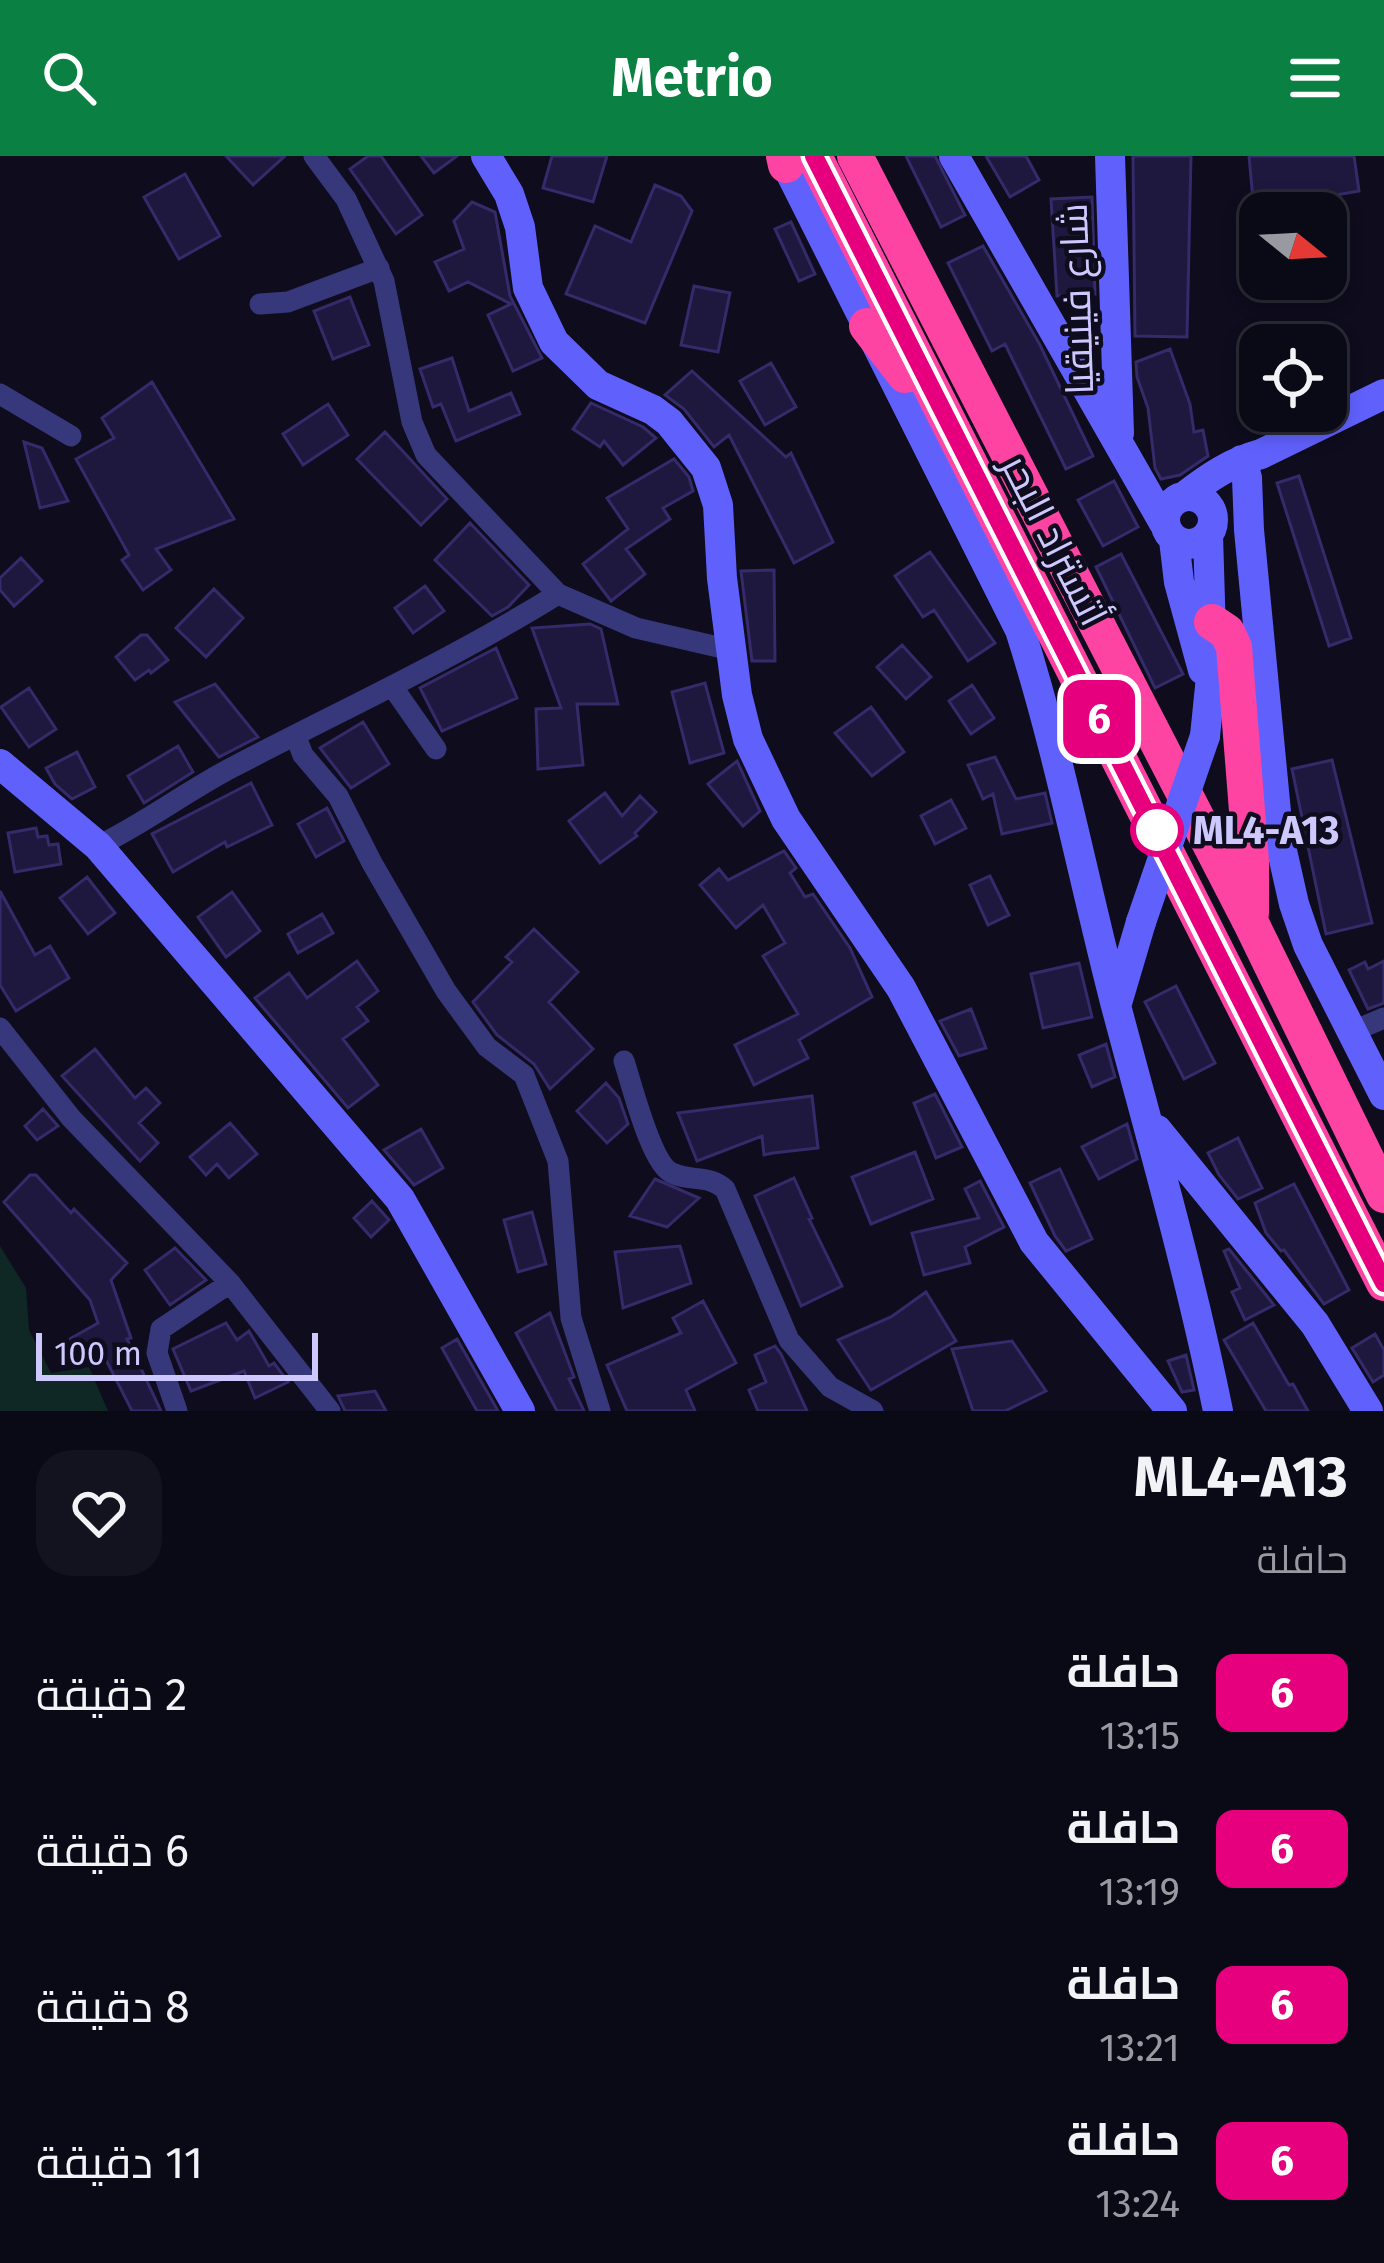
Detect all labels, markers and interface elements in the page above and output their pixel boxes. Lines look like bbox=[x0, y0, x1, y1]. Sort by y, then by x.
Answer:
icon: search bbox=[36, 45, 102, 111]
icon: menu bbox=[1282, 45, 1348, 111]
text: Metrio bbox=[611, 46, 773, 110]
north arrow bbox=[1239, 192, 1347, 300]
map controls bbox=[1239, 192, 1347, 432]
street label: شارع فينيقيا bbox=[1051, 202, 1106, 396]
button: locate bbox=[1239, 324, 1347, 432]
street label: أتستراد البحر bbox=[991, 445, 1118, 633]
line badge: 6 bbox=[1060, 680, 1138, 758]
text: 6 bbox=[1087, 694, 1111, 744]
marker: ML4-A13 bbox=[1132, 805, 1182, 855]
place label: ML4-A13 bbox=[1193, 808, 1340, 854]
scale bar bbox=[36, 1327, 318, 1380]
text: 100 m bbox=[54, 1334, 142, 1374]
text: ML4-A13 bbox=[1134, 1443, 1348, 1511]
button: heart bbox=[36, 1450, 162, 1576]
text: حافلة bbox=[1257, 1537, 1348, 1583]
text: حافلة bbox=[1067, 1645, 1180, 1699]
text: 2 دقيقة bbox=[36, 1668, 187, 1722]
text: 6 bbox=[1270, 1668, 1294, 1718]
text: 13:15 bbox=[1099, 1713, 1180, 1759]
text: حافلة bbox=[1067, 1801, 1180, 1855]
text: 6 دقيقة bbox=[36, 1824, 189, 1878]
text: 6 bbox=[1270, 1824, 1294, 1874]
text: 13:19 bbox=[1098, 1869, 1180, 1915]
text: حافلة bbox=[1067, 1957, 1180, 2011]
text: 8 دقيقة bbox=[36, 1980, 190, 2034]
text: 6 bbox=[1270, 1980, 1294, 2030]
text: 13:21 bbox=[1099, 2025, 1180, 2071]
text: حافلة bbox=[1067, 2113, 1180, 2167]
text: 11 دقيقة bbox=[36, 2136, 203, 2190]
text: 6 bbox=[1270, 2136, 1294, 2186]
text: 13:24 bbox=[1095, 2181, 1180, 2227]

